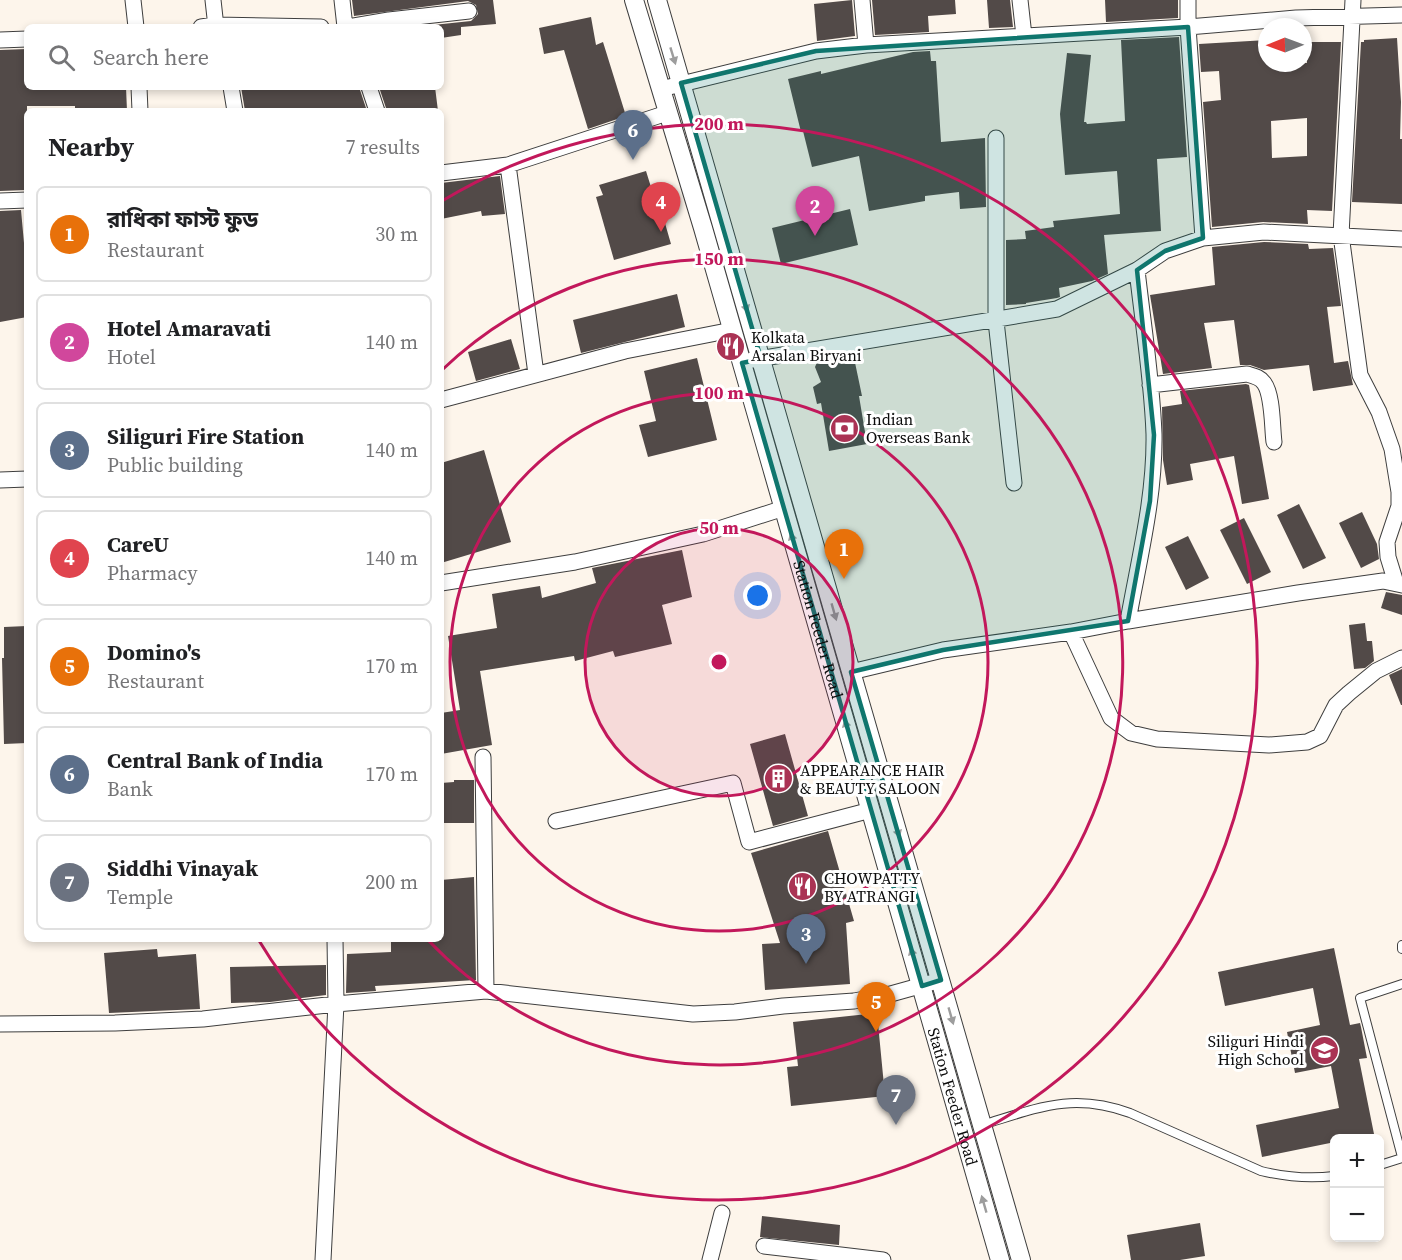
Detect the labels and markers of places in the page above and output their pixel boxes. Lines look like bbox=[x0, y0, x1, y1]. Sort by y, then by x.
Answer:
pin: 6 bbox=[614, 110, 652, 160]
pin: 4 bbox=[642, 182, 680, 232]
pin: 2 bbox=[796, 186, 834, 236]
place label: Kolkata Arsalan Biryani bbox=[751, 326, 862, 366]
restaurant icon: Kolkata Arsalan Biryani bbox=[714, 330, 746, 362]
place label: Indian Overseas Bank bbox=[866, 408, 970, 448]
bank icon: Indian Overseas Bank bbox=[829, 412, 861, 444]
pin: 1 bbox=[824, 530, 864, 579]
centre of rings bbox=[709, 652, 729, 672]
place label: APPEARANCE HAIR & BEAUTY SALOON bbox=[800, 759, 945, 799]
building icon: APPEARANCE HAIR & BEAUTY SALOON bbox=[763, 763, 795, 795]
place label: CHOWPATTY BY ATRANGI bbox=[824, 867, 920, 907]
restaurant icon: CHOWPATTY BY ATRANGI bbox=[787, 871, 819, 903]
pin: 3 bbox=[786, 914, 826, 964]
pin: 5 bbox=[856, 982, 896, 1032]
place label: Siliguri Hindi High School bbox=[1208, 1030, 1304, 1070]
school or university icon: Siliguri Hindi High School bbox=[1309, 1034, 1341, 1066]
pin: 7 bbox=[876, 1076, 916, 1125]

